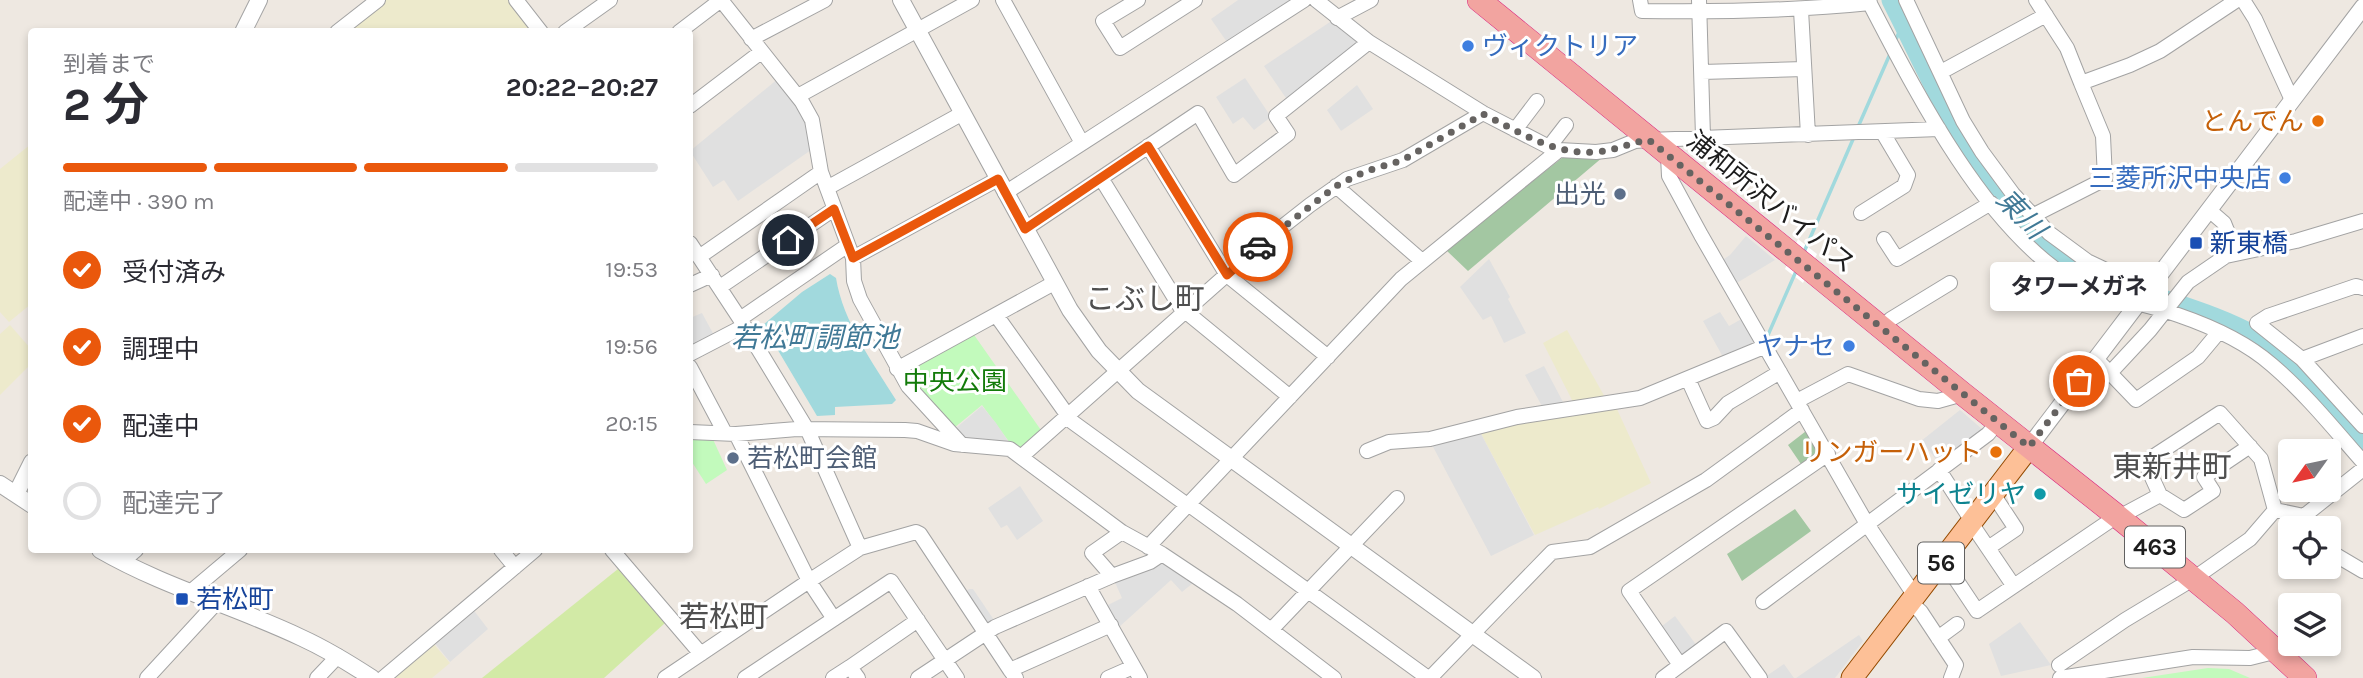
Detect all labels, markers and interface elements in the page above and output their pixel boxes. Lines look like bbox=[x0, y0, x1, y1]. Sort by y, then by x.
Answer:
place label: ヴィクトリア bbox=[1482, 31, 1638, 62]
marker: ヴィクトリア bbox=[1460, 38, 1476, 54]
text: 到着まで bbox=[63, 51, 155, 78]
text: 20:22–20:27 bbox=[506, 72, 658, 103]
text: 2 分 bbox=[63, 78, 148, 132]
place label: とんでん bbox=[2201, 106, 2304, 137]
marker: とんでん bbox=[2310, 113, 2326, 129]
street label: 浦和所沢バイパス bbox=[1681, 125, 1861, 279]
place label: 三菱所沢中央店 bbox=[2089, 163, 2271, 194]
marker: 三菱所沢中央店 bbox=[2277, 170, 2293, 186]
place label: 出光 bbox=[1554, 179, 1606, 210]
water label: 東川 bbox=[1990, 182, 2054, 248]
marker: 出光 bbox=[1612, 186, 1628, 202]
text: 配達中 · 390 m bbox=[63, 188, 215, 215]
pin bbox=[758, 210, 818, 270]
courier bbox=[1223, 212, 1293, 282]
icon: home bbox=[769, 221, 807, 259]
icon: car bbox=[1239, 228, 1277, 266]
place label: 新東橋 bbox=[2210, 228, 2288, 259]
marker: 新東橋 bbox=[2188, 235, 2204, 251]
icon: check bbox=[63, 251, 101, 289]
text: 19:53 bbox=[605, 256, 658, 283]
text: 受付済み bbox=[122, 257, 226, 288]
callout: タワーメガネ bbox=[1990, 262, 2168, 311]
text: タワーメガネ bbox=[2010, 273, 2148, 300]
district label: こぶし町 bbox=[1085, 281, 1205, 317]
water label: 若松町調節池 bbox=[731, 321, 902, 354]
icon: check bbox=[63, 328, 101, 366]
place label: ヤナセ bbox=[1757, 331, 1835, 362]
text: 19:56 bbox=[606, 333, 658, 360]
text: 調理中 bbox=[122, 334, 200, 365]
marker: ヤナセ bbox=[1841, 338, 1857, 354]
pin bbox=[2049, 351, 2109, 411]
icon: bag bbox=[2060, 362, 2098, 400]
park label: 中央公園 bbox=[903, 366, 1007, 397]
icon: check bbox=[63, 405, 101, 443]
text: 20:15 bbox=[605, 410, 658, 437]
text: 配達中 bbox=[122, 411, 200, 442]
place label: リンガーハット bbox=[1801, 437, 1982, 468]
north arrow bbox=[2278, 439, 2342, 502]
map controls bbox=[2278, 439, 2341, 656]
place label: 若松町会館 bbox=[747, 443, 877, 474]
marker: リンガーハット bbox=[1988, 444, 2004, 460]
district label: 東新井町 bbox=[2112, 449, 2232, 485]
marker: 若松町会館 bbox=[725, 450, 741, 466]
place label: サイゼリヤ bbox=[1896, 479, 2026, 510]
marker: サイゼリヤ bbox=[2032, 486, 2048, 502]
text: 配達完了 bbox=[122, 488, 226, 519]
button: locate bbox=[2278, 516, 2341, 579]
road number: 463 bbox=[2125, 526, 2185, 568]
road number: 56 bbox=[1918, 542, 1964, 584]
place label: 若松町 bbox=[196, 584, 274, 615]
marker: 若松町 bbox=[174, 591, 190, 607]
button: layers bbox=[2278, 593, 2341, 656]
district label: 若松町 bbox=[679, 599, 769, 635]

